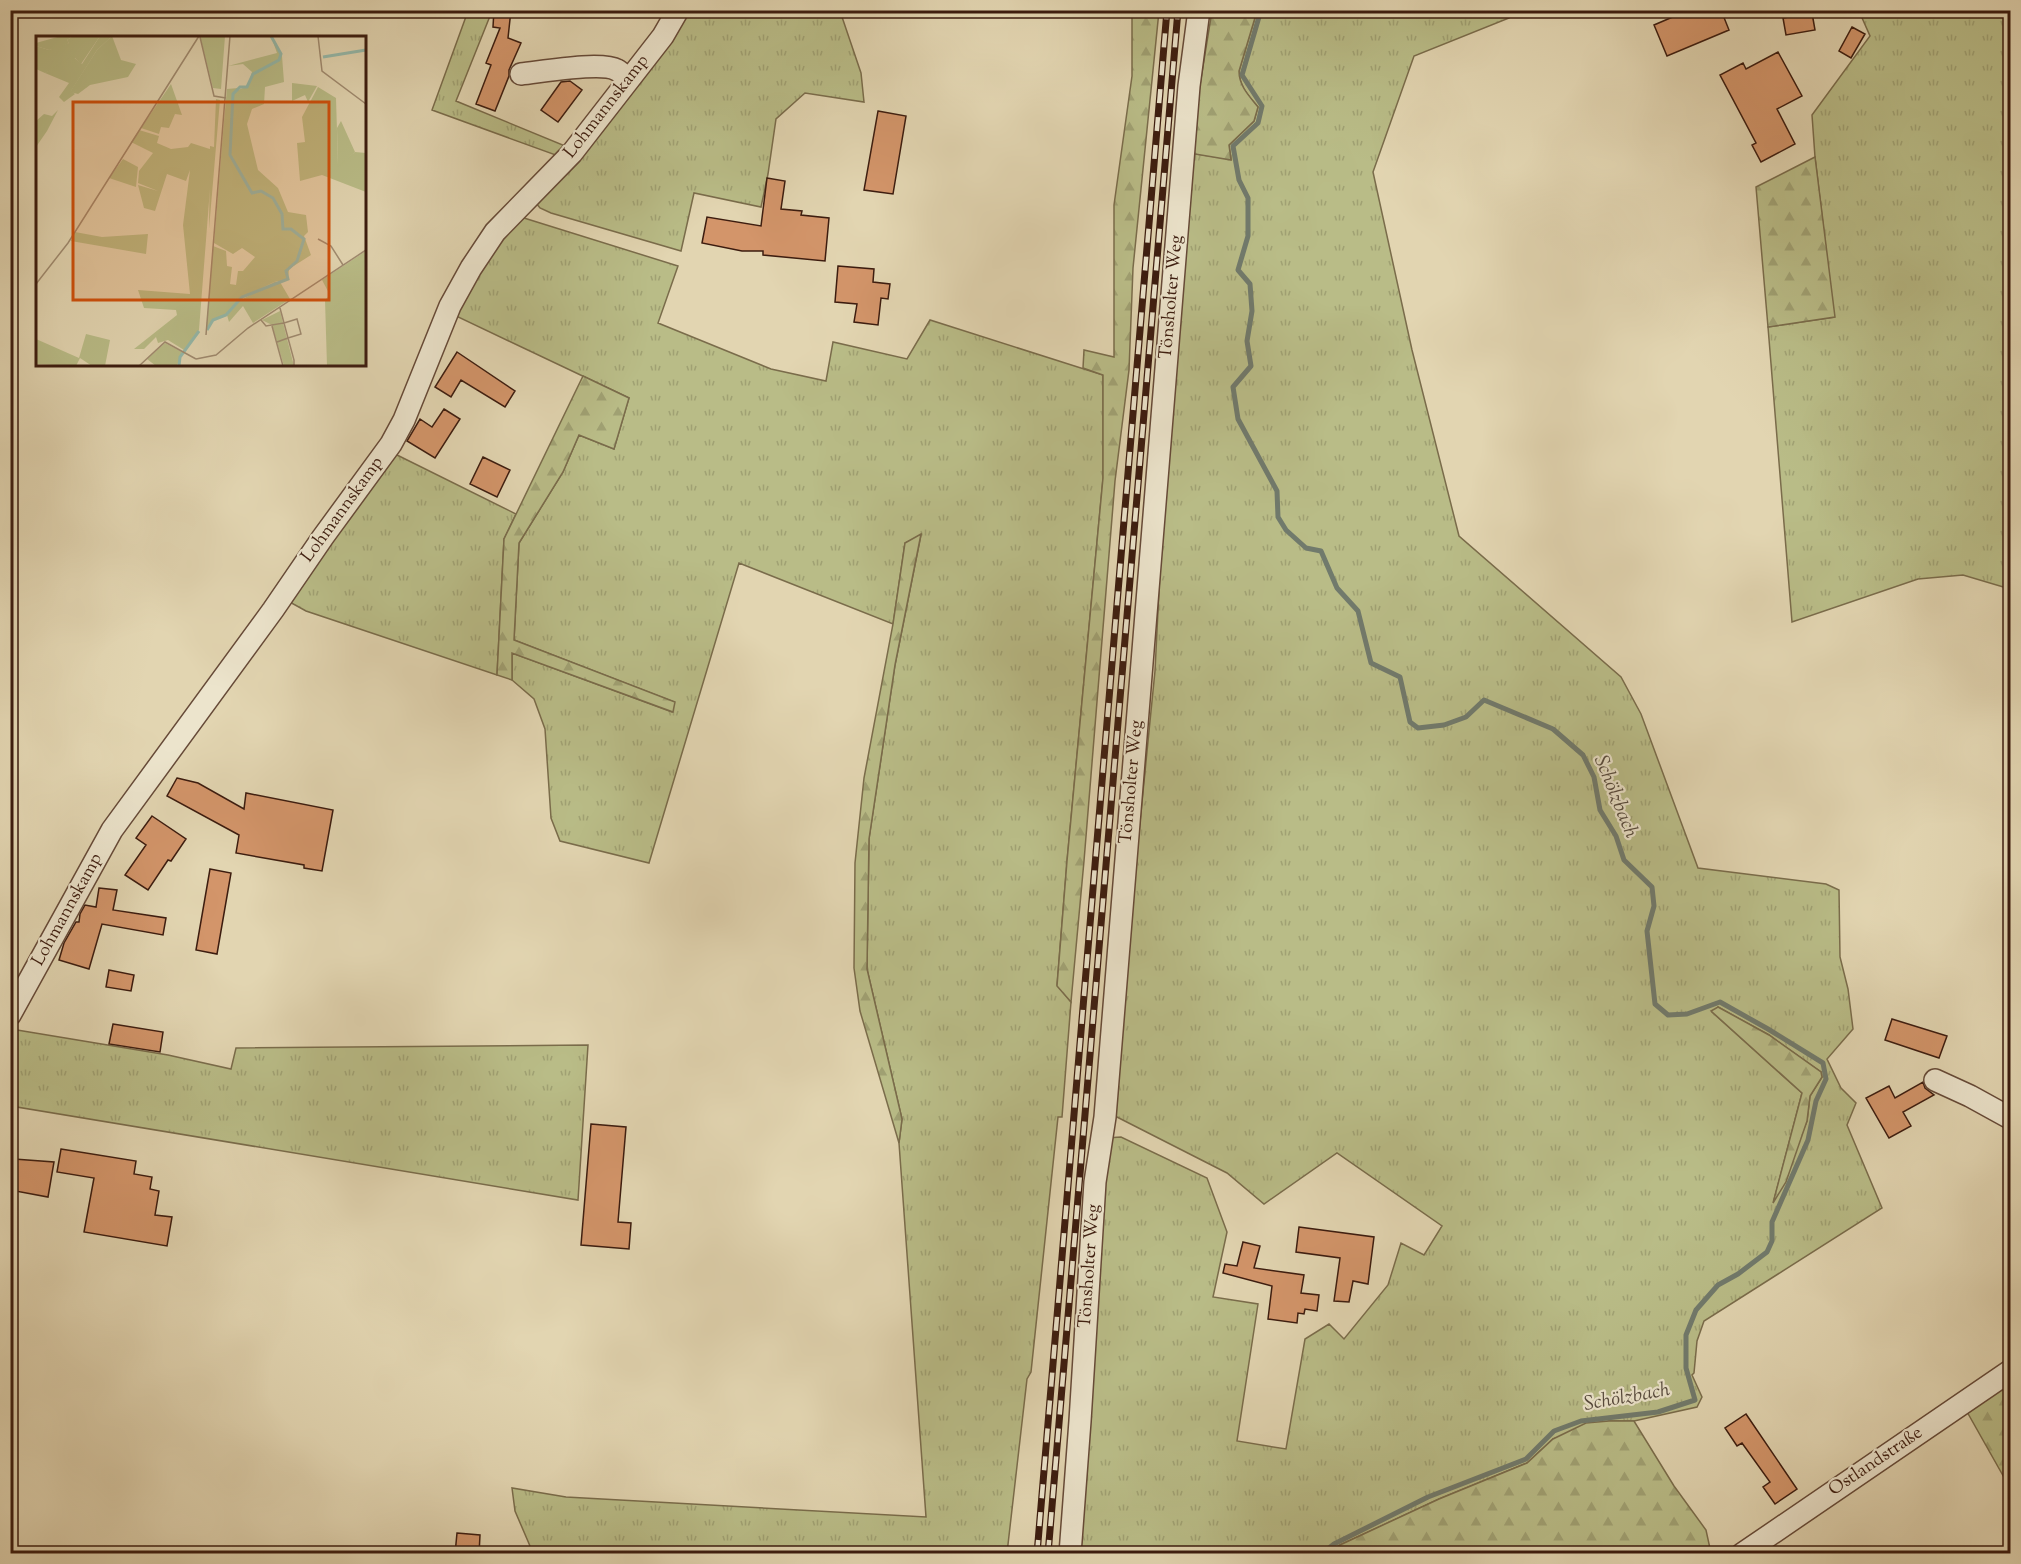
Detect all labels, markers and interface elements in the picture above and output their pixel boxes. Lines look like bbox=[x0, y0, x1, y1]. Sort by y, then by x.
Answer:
inset map bbox=[36, 36, 366, 366]
street label: Lohmannskamp bbox=[558, 50, 656, 164]
street label: Tönsholter Weg bbox=[1154, 234, 1190, 360]
street label: Lohmannskamp bbox=[296, 452, 390, 568]
street label: Tönsholter Weg bbox=[1114, 719, 1150, 845]
water label: Schölzbach bbox=[1585, 751, 1645, 843]
street label: Lohmannskamp bbox=[26, 849, 110, 971]
street label: Tönsholter Weg bbox=[1073, 1203, 1107, 1329]
water label: Schölzbach bbox=[1582, 1376, 1673, 1420]
street label: Ostlandstraße bbox=[1824, 1421, 1928, 1503]

